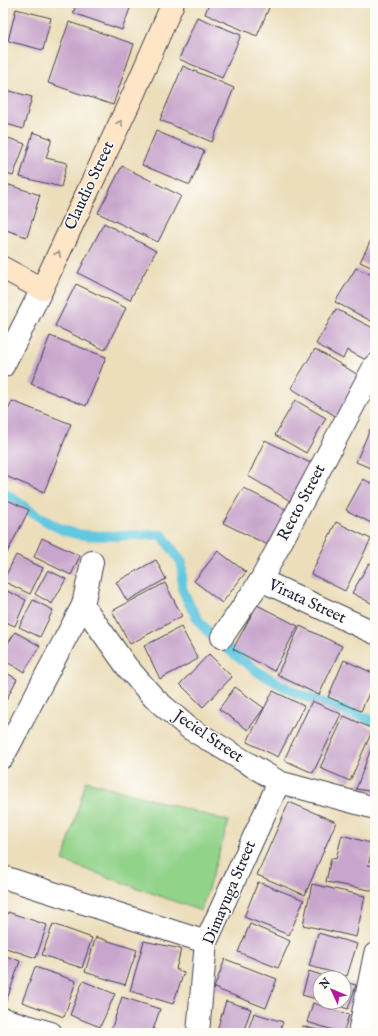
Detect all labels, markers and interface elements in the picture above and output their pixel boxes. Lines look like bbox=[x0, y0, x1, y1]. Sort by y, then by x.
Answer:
one-way arrow bbox=[115, 120, 123, 128]
street label: Claudio Street bbox=[61, 138, 119, 234]
one-way arrow bbox=[53, 250, 61, 258]
street label: Recto Street bbox=[274, 461, 331, 545]
street label: Virata Street bbox=[264, 575, 349, 629]
street label: Jeciel Street bbox=[168, 705, 247, 768]
street label: Dimayuga Street bbox=[199, 837, 261, 948]
north arrow bbox=[312, 970, 352, 1010]
text: N bbox=[316, 975, 334, 993]

